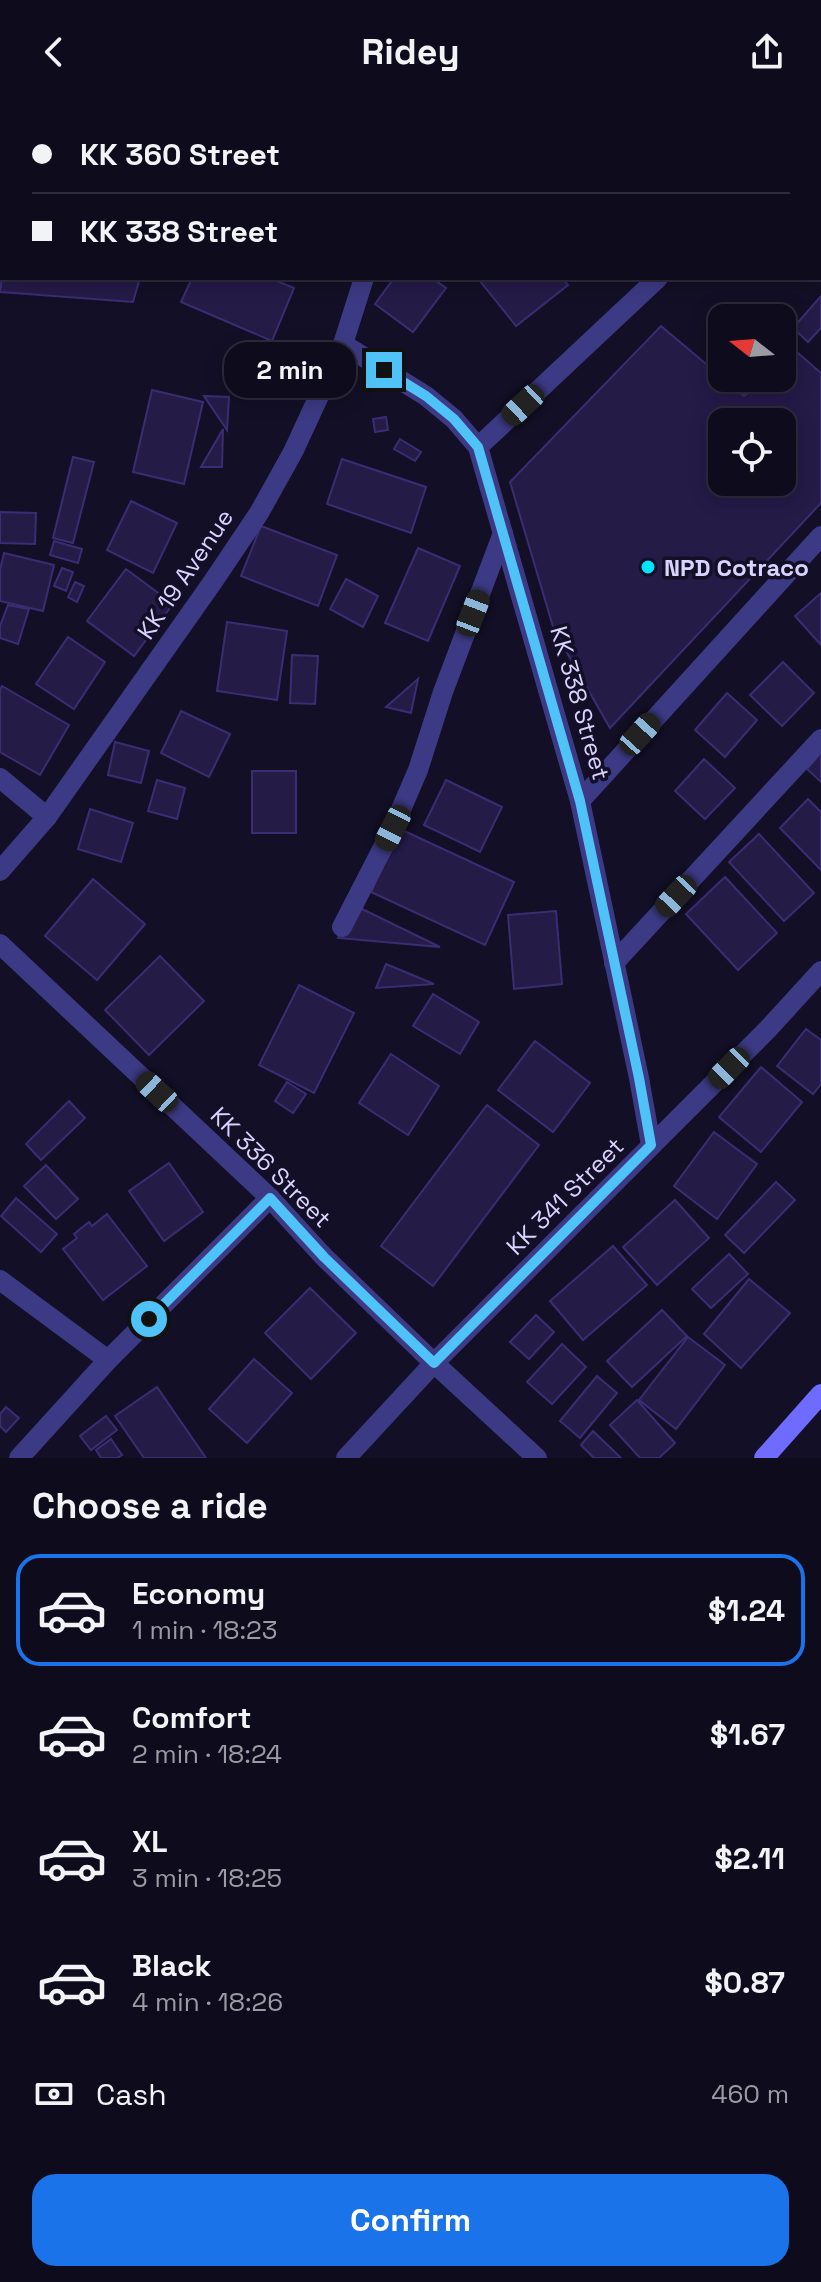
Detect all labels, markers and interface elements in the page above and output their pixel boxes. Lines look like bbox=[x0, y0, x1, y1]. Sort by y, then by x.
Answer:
text: Ridey bbox=[361, 29, 460, 75]
icon: back bbox=[32, 30, 76, 74]
icon: share bbox=[745, 30, 789, 74]
text: KK 360 Street bbox=[80, 135, 280, 174]
text: KK 338 Street bbox=[80, 212, 278, 251]
north arrow bbox=[708, 304, 796, 392]
map controls bbox=[708, 304, 796, 496]
callout: 2 min bbox=[224, 342, 356, 398]
route end bbox=[366, 352, 402, 388]
text: 2 min bbox=[256, 353, 324, 387]
car bbox=[497, 380, 549, 430]
button: locate bbox=[708, 408, 796, 496]
street label: KK 19 Avenue bbox=[130, 503, 240, 645]
place label: NPD Cotraco bbox=[664, 552, 809, 583]
marker: NPD Cotraco bbox=[639, 558, 657, 576]
car bbox=[453, 586, 493, 640]
street label: KK 338 Street bbox=[543, 622, 617, 784]
car bbox=[615, 708, 665, 760]
car bbox=[371, 801, 415, 855]
car bbox=[651, 870, 701, 922]
car bbox=[704, 1043, 754, 1093]
car bbox=[131, 1067, 183, 1117]
street label: KK 336 Street bbox=[204, 1100, 338, 1234]
street label: KK 341 Street bbox=[500, 1131, 630, 1261]
route start bbox=[131, 1301, 167, 1337]
text: Choose a ride bbox=[32, 1483, 268, 1529]
icon: car bbox=[36, 1574, 108, 1646]
text: Economy bbox=[132, 1574, 265, 1613]
text: $1.24 bbox=[708, 1591, 785, 1630]
text: 1 min · 18:23 bbox=[132, 1613, 277, 1647]
icon: car bbox=[36, 1698, 108, 1770]
text: Comfort bbox=[132, 1698, 251, 1737]
text: $1.67 bbox=[710, 1715, 785, 1754]
text: 2 min · 18:24 bbox=[132, 1737, 282, 1771]
icon: car bbox=[36, 1822, 108, 1894]
text: XL bbox=[132, 1822, 168, 1861]
text: $2.11 bbox=[715, 1839, 785, 1878]
text: 3 min · 18:25 bbox=[132, 1861, 282, 1895]
icon: car bbox=[36, 1946, 108, 2018]
text: Black bbox=[132, 1946, 211, 1985]
text: $0.87 bbox=[704, 1963, 785, 2002]
text: 4 min · 18:26 bbox=[132, 1985, 283, 2019]
icon: cash bbox=[32, 2072, 76, 2116]
text: Cash bbox=[96, 2075, 167, 2114]
text: 460 m bbox=[711, 2077, 789, 2111]
button: Confirm bbox=[32, 2174, 789, 2266]

